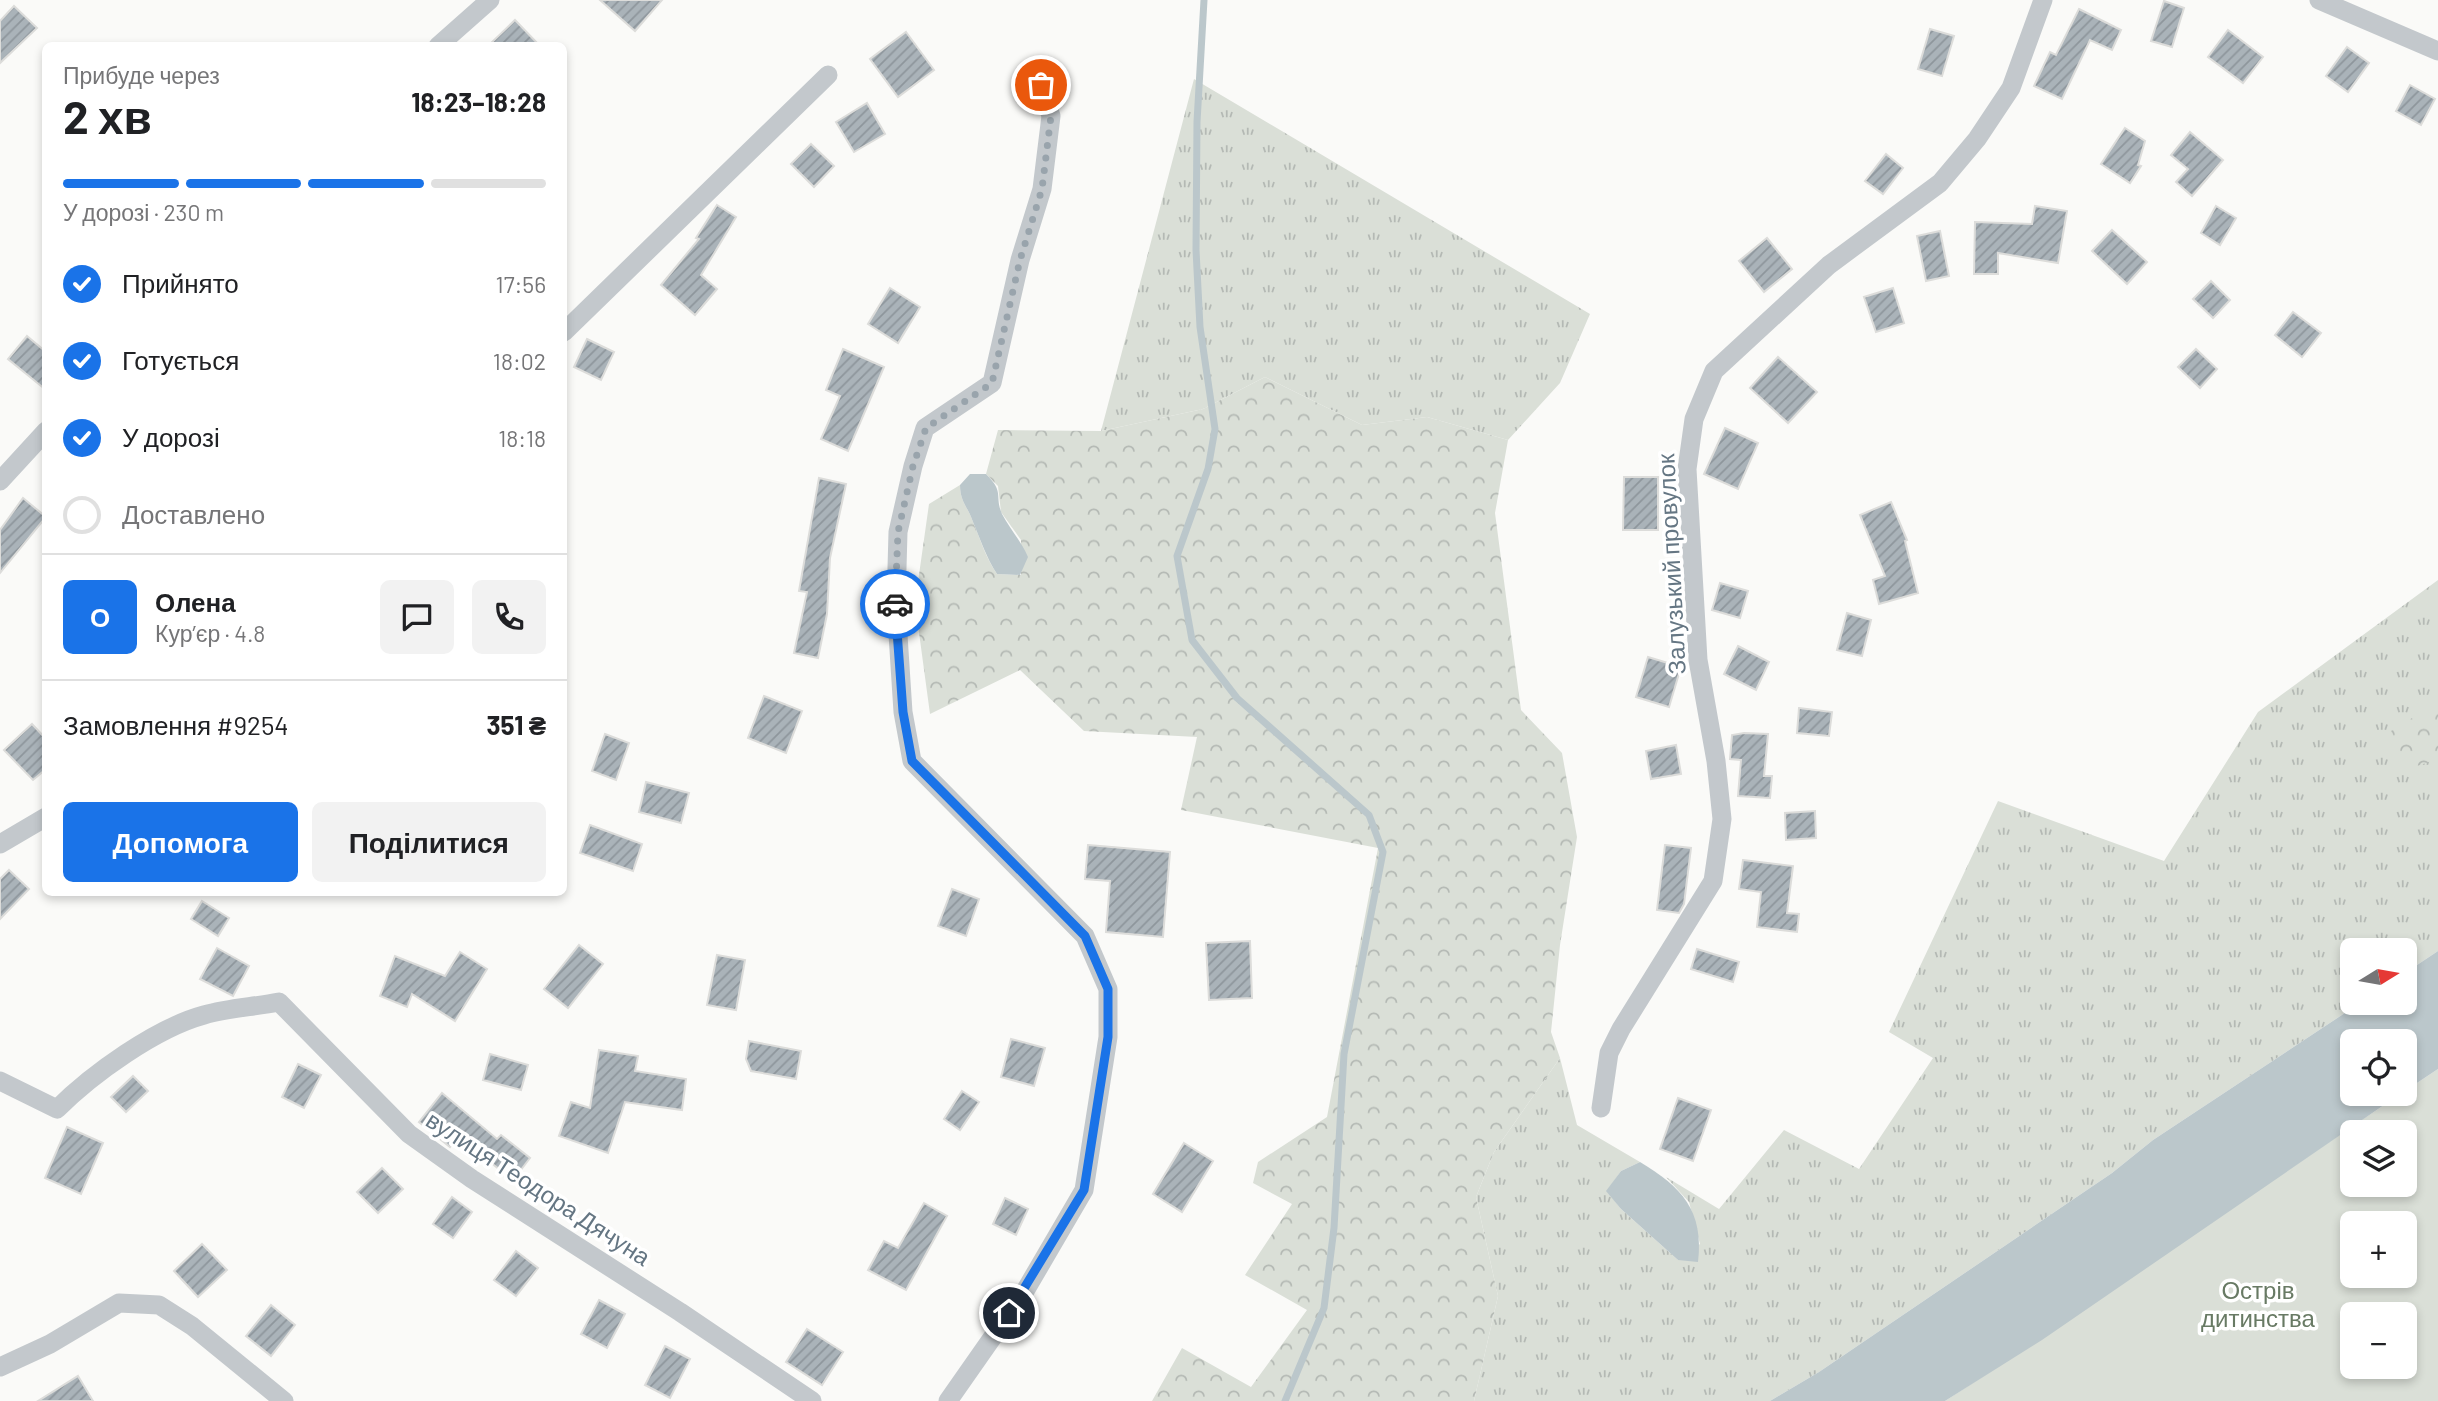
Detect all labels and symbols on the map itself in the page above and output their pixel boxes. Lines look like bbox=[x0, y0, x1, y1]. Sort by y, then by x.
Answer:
pin bbox=[1011, 55, 1071, 115]
street label: Залузький провулок bbox=[1650, 452, 1691, 675]
courier bbox=[860, 569, 930, 639]
north arrow bbox=[2340, 938, 2417, 1015]
street label: вулиця Теодора Дячуна bbox=[421, 1104, 657, 1271]
park label: Острів дитинства bbox=[2201, 1275, 2316, 1332]
pin bbox=[979, 1283, 1039, 1343]

